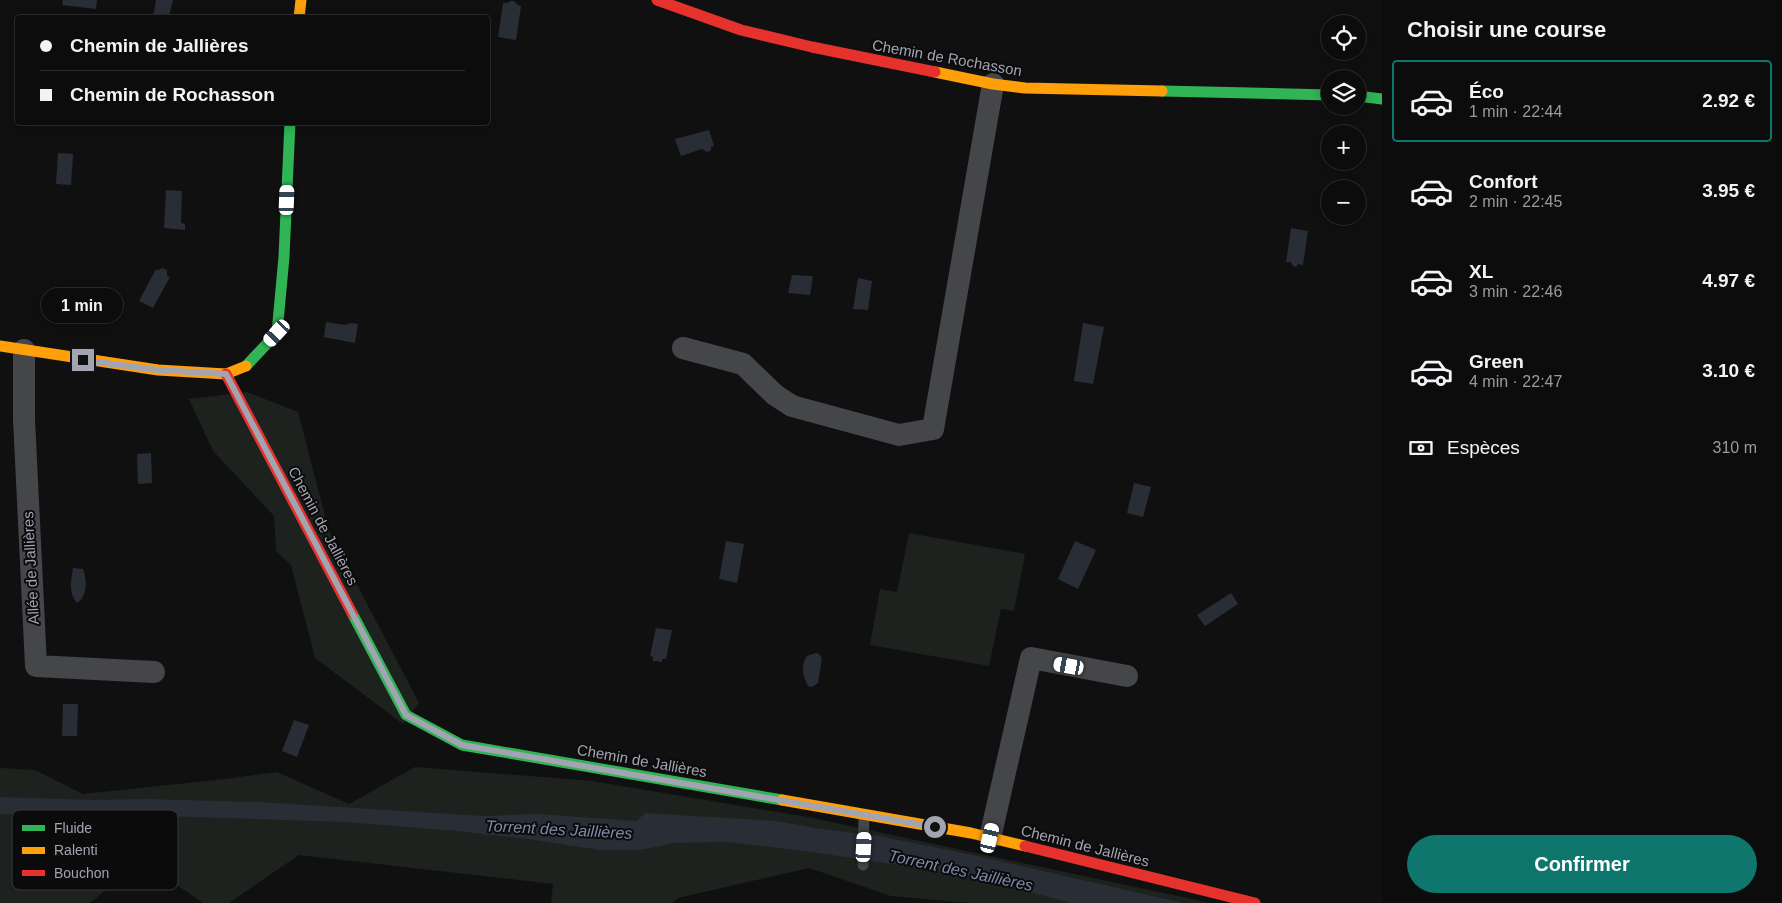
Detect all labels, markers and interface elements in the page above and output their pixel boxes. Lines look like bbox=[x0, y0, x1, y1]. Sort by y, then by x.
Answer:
map controls bbox=[1321, 15, 1366, 225]
button: locate bbox=[1321, 15, 1366, 60]
text: Choisir une course bbox=[1407, 17, 1606, 42]
text: Chemin de Jallières bbox=[70, 35, 248, 56]
street label: Chemin de Rochasson bbox=[871, 36, 1023, 79]
button: layers bbox=[1321, 70, 1366, 115]
icon: car bbox=[1409, 79, 1454, 124]
text: Éco bbox=[1469, 81, 1504, 102]
text: Chemin de Rochasson bbox=[70, 84, 275, 105]
text: 2.92 € bbox=[1702, 90, 1755, 111]
text: 1 min · 22:44 bbox=[1469, 103, 1562, 120]
button: + bbox=[1321, 125, 1366, 170]
icon: car bbox=[1409, 169, 1454, 214]
text: Confort bbox=[1469, 171, 1538, 192]
button: − bbox=[1321, 180, 1366, 225]
text: 3.95 € bbox=[1702, 180, 1755, 201]
car bbox=[278, 185, 295, 215]
text: 2 min · 22:45 bbox=[1469, 193, 1562, 210]
icon: car bbox=[1409, 259, 1454, 304]
text: XL bbox=[1469, 261, 1493, 282]
text: 4.97 € bbox=[1702, 270, 1755, 291]
text: 3 min · 22:46 bbox=[1469, 283, 1562, 300]
callout: 1 min bbox=[42, 288, 124, 322]
text: 1 min bbox=[61, 297, 103, 314]
car bbox=[261, 317, 292, 349]
route end bbox=[72, 349, 94, 371]
icon: car bbox=[1409, 349, 1454, 394]
text: Green bbox=[1469, 351, 1524, 372]
text: 3.10 € bbox=[1702, 360, 1755, 381]
text: 4 min · 22:47 bbox=[1469, 373, 1562, 390]
icon: cash bbox=[1407, 434, 1435, 462]
text: Espèces bbox=[1447, 437, 1520, 458]
text: 310 m bbox=[1713, 439, 1757, 456]
street label: Chemin de Jallières bbox=[285, 464, 362, 588]
street label: Allée de Jallières bbox=[19, 511, 42, 625]
car bbox=[1052, 656, 1085, 676]
street label: Chemin de Jallières bbox=[576, 741, 708, 780]
legend bbox=[12, 810, 178, 890]
route start bbox=[924, 816, 946, 838]
water label: Torrent des Jaillières bbox=[485, 817, 633, 842]
text: Fluide bbox=[54, 820, 92, 836]
street label: Chemin de Jallières bbox=[1019, 821, 1151, 870]
car bbox=[979, 822, 1000, 854]
car bbox=[855, 832, 872, 862]
button: Confirmer bbox=[1407, 835, 1757, 893]
text: Ralenti bbox=[54, 842, 98, 858]
water label: Torrent des Jaillières bbox=[887, 847, 1035, 894]
text: Bouchon bbox=[54, 865, 109, 881]

